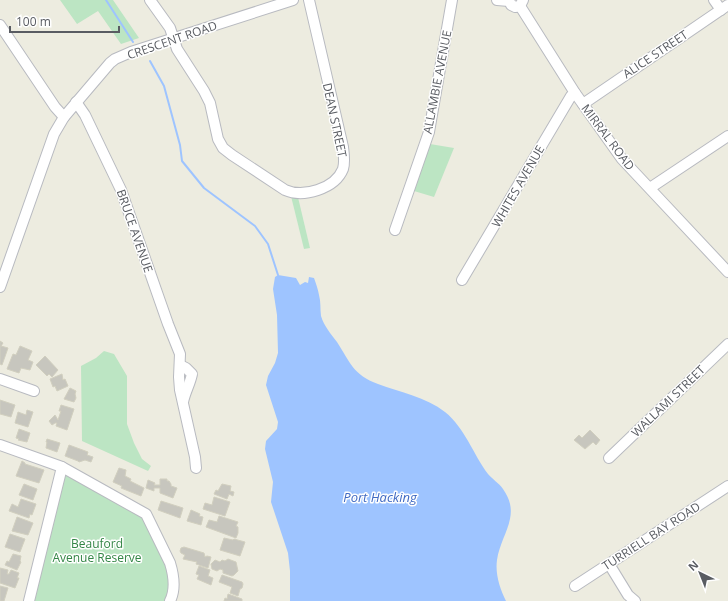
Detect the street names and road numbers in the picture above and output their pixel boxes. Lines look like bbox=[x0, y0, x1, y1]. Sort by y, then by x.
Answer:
street label: CRESCENT ROAD bbox=[125, 17, 219, 63]
street label: ALICE STREET bbox=[619, 26, 691, 82]
street label: ALLAMBIE AVENUE bbox=[419, 29, 455, 135]
street label: DEAN STREET bbox=[319, 81, 351, 159]
street label: MIRRAL ROAD bbox=[577, 100, 639, 174]
street label: WHITES AVENUE bbox=[488, 142, 548, 230]
street label: BRUCE AVENUE bbox=[113, 187, 157, 275]
street label: WALLAMI STREET bbox=[627, 361, 709, 441]
street label: TURRIELL BAY ROAD bbox=[599, 498, 703, 574]

